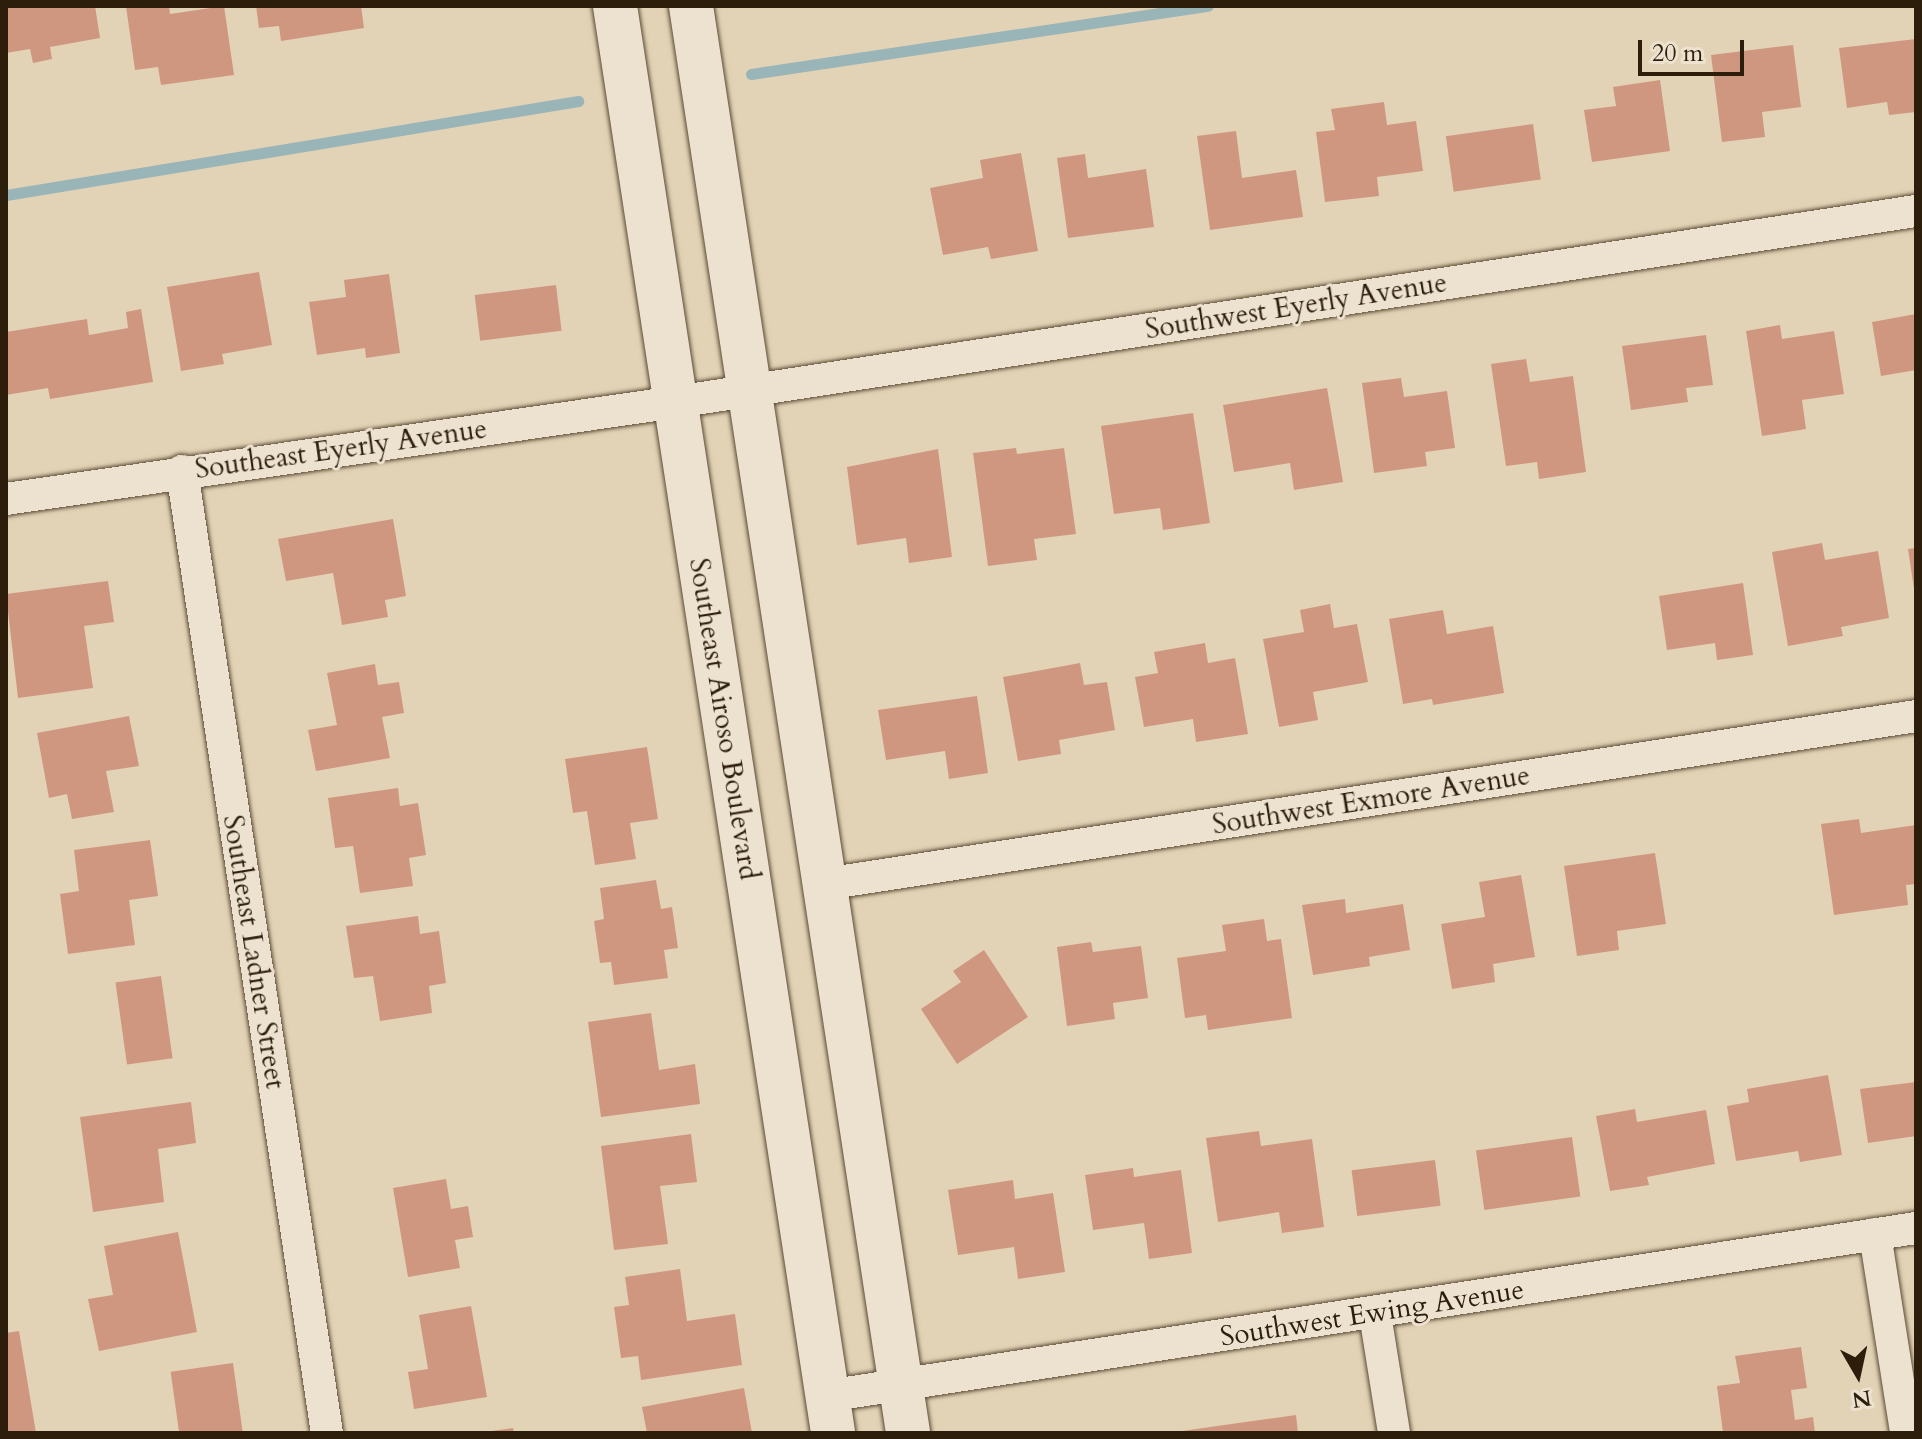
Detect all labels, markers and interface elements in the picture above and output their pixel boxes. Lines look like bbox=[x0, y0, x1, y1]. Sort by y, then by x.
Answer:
scale bar bbox=[1642, 24, 1748, 74]
text: 20 m bbox=[1652, 37, 1703, 70]
street label: Southwest Eyerly Avenue bbox=[1143, 266, 1449, 346]
street label: Southeast Eyerly Avenue bbox=[193, 412, 489, 486]
street label: Southeast Airoso Boulevard bbox=[682, 556, 766, 882]
street label: Southwest Exmore Avenue bbox=[1210, 758, 1532, 842]
street label: Southeast Ladner Street bbox=[216, 813, 292, 1091]
street label: Southwest Ewing Avenue bbox=[1218, 1272, 1526, 1354]
north arrow bbox=[1818, 1335, 1898, 1415]
text: N bbox=[1850, 1382, 1874, 1415]

